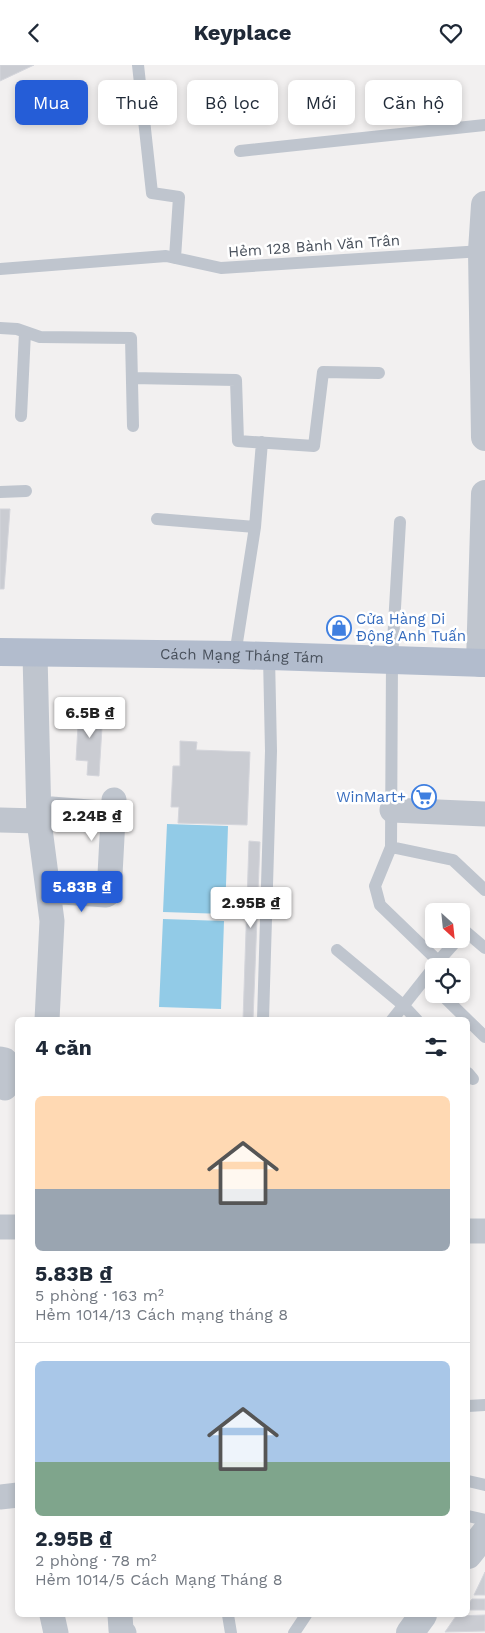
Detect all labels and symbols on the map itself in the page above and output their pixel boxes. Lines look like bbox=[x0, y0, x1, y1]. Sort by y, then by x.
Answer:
street label: Hẻm 128 Bành Văn Trân bbox=[228, 231, 400, 261]
place label: Cửa Hàng Di Động Anh Tuấn bbox=[356, 610, 466, 645]
shop icon: Cửa Hàng Di Động Anh Tuấn bbox=[326, 615, 352, 641]
street label: Cách Mạng Tháng Tám bbox=[160, 645, 324, 667]
pin: 6.5B ₫ bbox=[49, 697, 131, 739]
supermarket icon: WinMart+ bbox=[411, 784, 437, 810]
place label: WinMart+ bbox=[336, 788, 406, 806]
pin: 2.24B ₫ bbox=[46, 799, 138, 842]
pin: 5.83B ₫ bbox=[36, 871, 128, 913]
pin: 2.95B ₫ bbox=[205, 887, 297, 929]
north arrow bbox=[425, 903, 470, 947]

